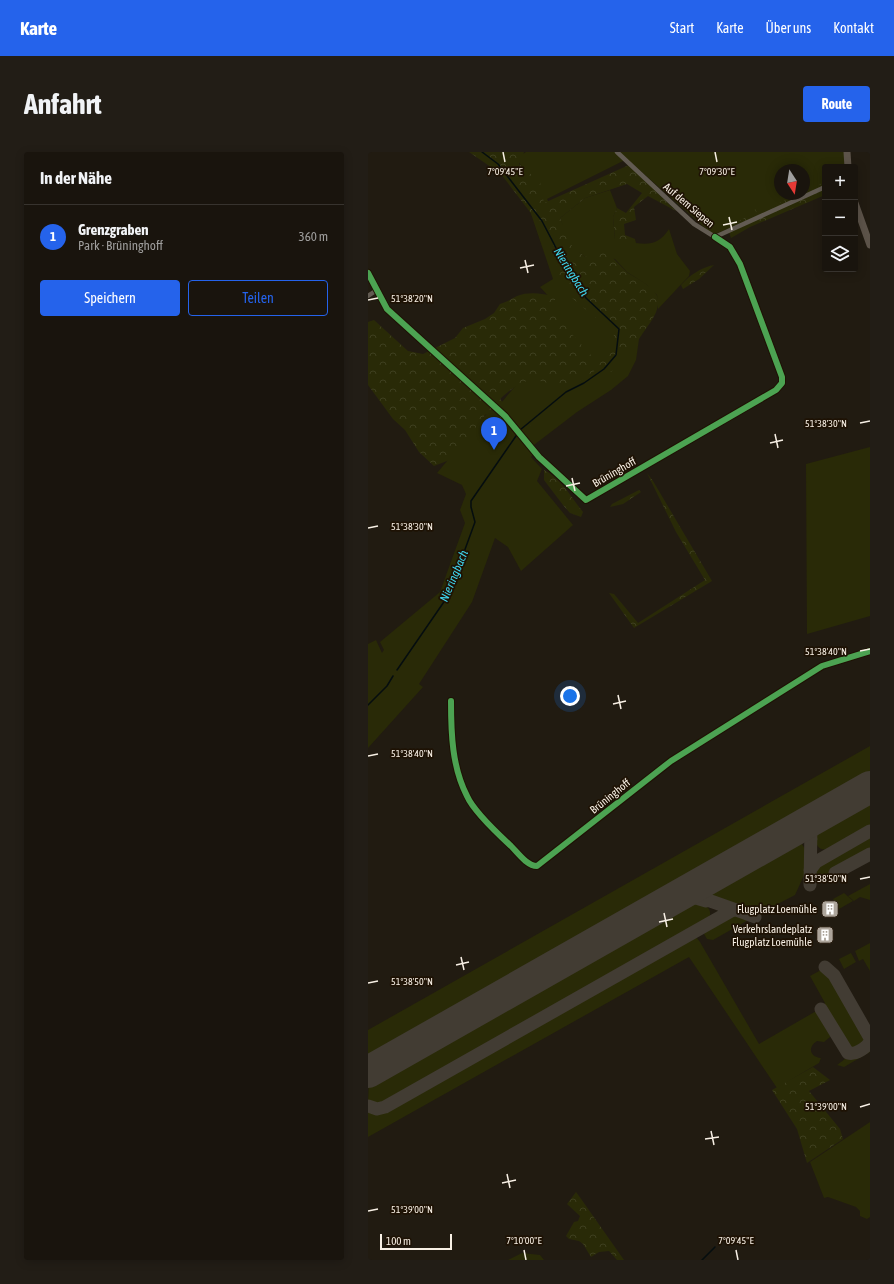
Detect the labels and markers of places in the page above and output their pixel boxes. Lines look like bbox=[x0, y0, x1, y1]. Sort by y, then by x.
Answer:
pin: 1 bbox=[481, 417, 507, 450]
building icon: Flugplatz Loemühle bbox=[820, 899, 840, 919]
place label: Flugplatz Loemühle bbox=[737, 903, 817, 915]
place label: Verkehrslandeplatz Flugplatz Loemühle bbox=[732, 923, 812, 948]
building icon: Verkehrslandeplatz Flugplatz Loemühle bbox=[815, 925, 835, 945]

